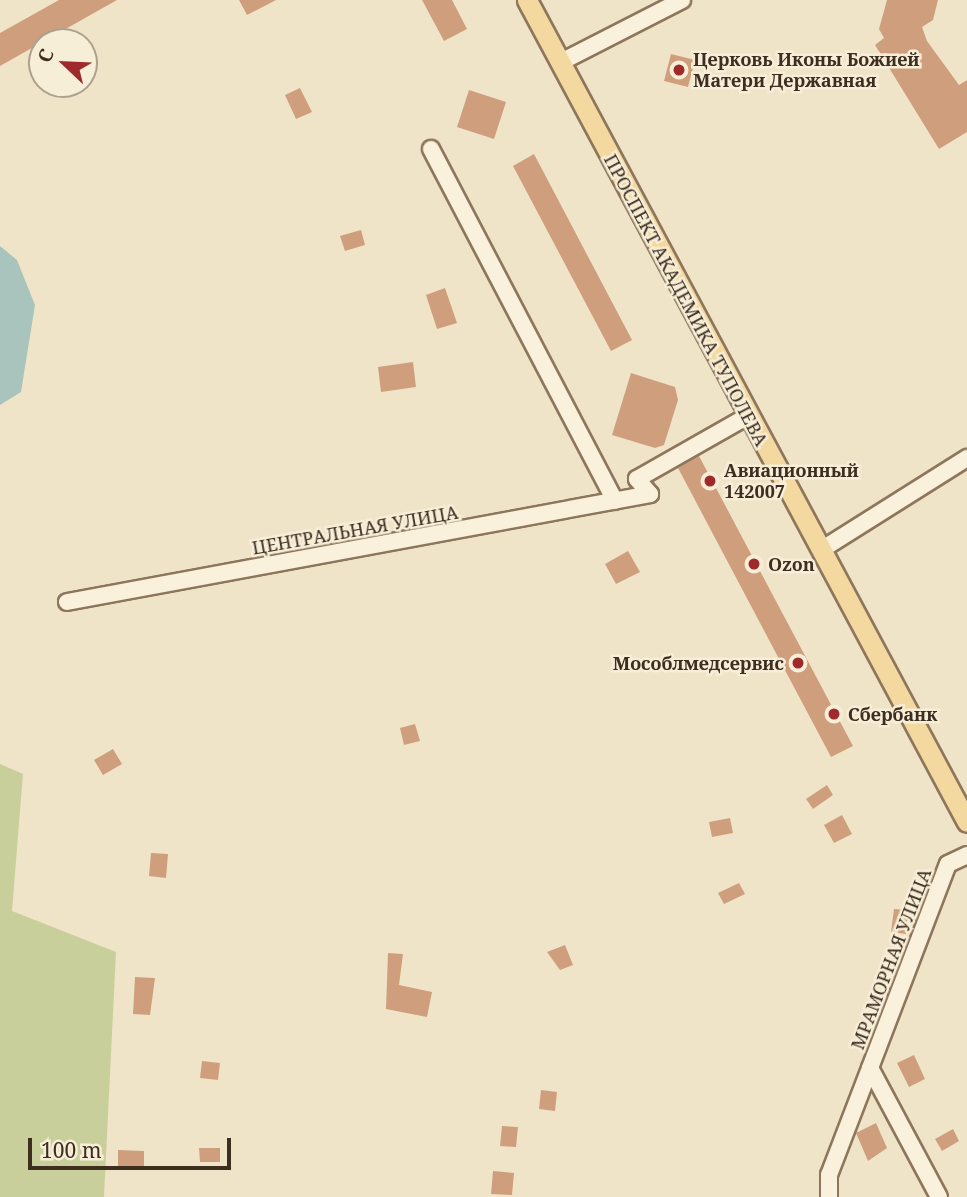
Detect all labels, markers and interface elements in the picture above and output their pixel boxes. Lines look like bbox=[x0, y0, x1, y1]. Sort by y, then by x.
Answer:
north arrow bbox=[28, 28, 98, 98]
text: С bbox=[31, 45, 60, 66]
place label: Церковь Иконы Божией Матери Державная bbox=[693, 49, 920, 92]
marker: Церковь Иконы Божией Матери Державная bbox=[671, 62, 687, 78]
street label: ПРОСПЕКТ АКАДЕМИКА ТУПОЛЕВА bbox=[600, 150, 772, 450]
place label: Авиационный 142007 bbox=[724, 460, 859, 503]
marker: Авиационный 142007 bbox=[702, 473, 718, 489]
street label: ЦЕНТРАЛЬНАЯ УЛИЦА bbox=[250, 501, 460, 559]
place label: Ozon bbox=[768, 553, 815, 575]
marker: Ozon bbox=[746, 556, 762, 572]
place label: Мособлмедсервис bbox=[613, 652, 784, 674]
marker: Мособлмедсервис bbox=[790, 655, 806, 671]
place label: Сбербанк bbox=[848, 703, 937, 725]
marker: Сбербанк bbox=[826, 706, 842, 722]
street label: МРАМОРНАЯ УЛИЦА bbox=[846, 865, 936, 1053]
scale bar bbox=[32, 1124, 234, 1168]
text: 100 m bbox=[41, 1136, 102, 1164]

